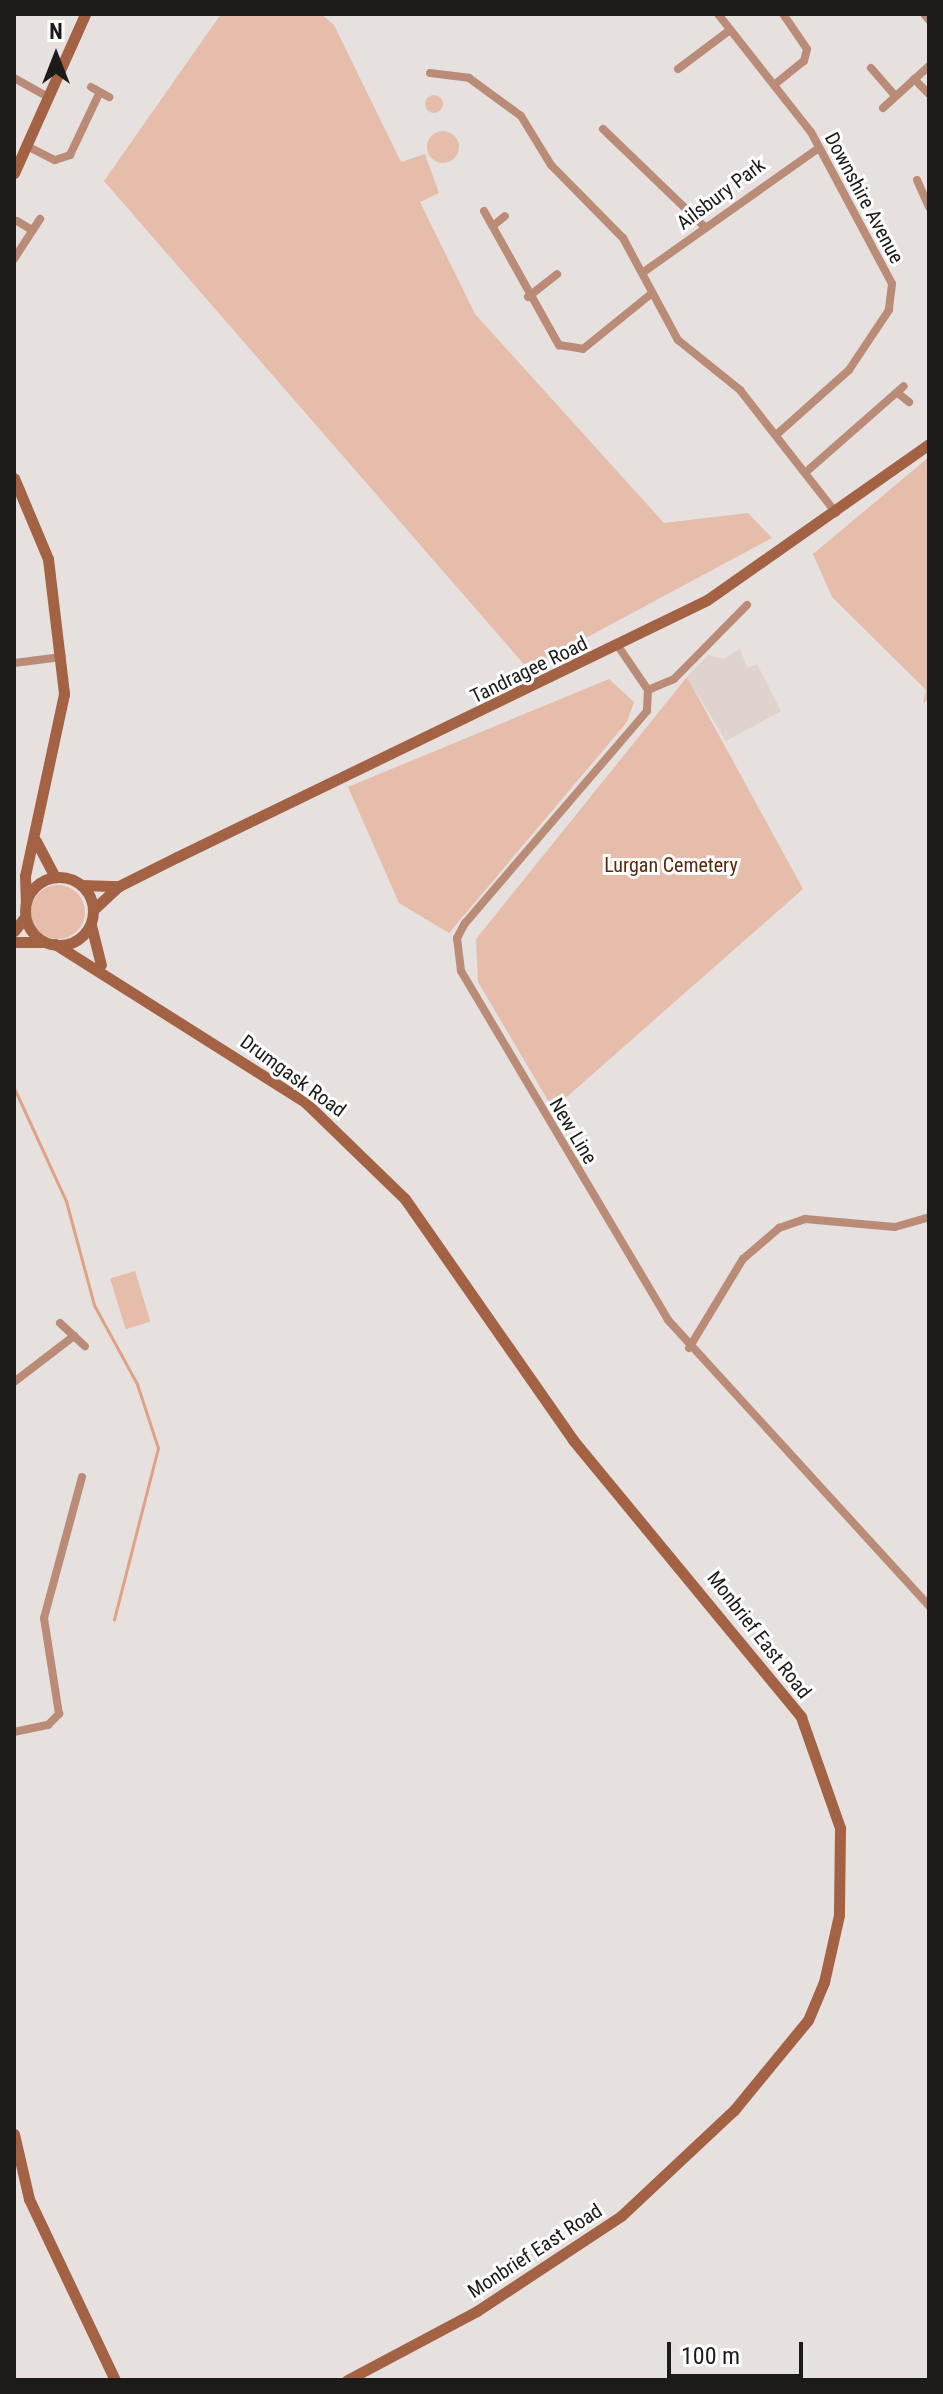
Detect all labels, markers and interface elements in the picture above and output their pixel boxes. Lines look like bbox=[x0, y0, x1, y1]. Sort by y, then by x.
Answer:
north arrow bbox=[16, 16, 96, 96]
text: N bbox=[49, 19, 63, 44]
street label: Downshire Avenue bbox=[819, 128, 909, 268]
street label: Ailsbury Park bbox=[672, 153, 770, 235]
street label: Tandragee Road bbox=[467, 631, 591, 709]
park label: Lurgan Cemetery bbox=[604, 853, 738, 877]
street label: Drumgask Road bbox=[236, 1030, 350, 1122]
street label: New Line bbox=[544, 1094, 602, 1168]
street label: Monbrief East Road bbox=[702, 1567, 816, 1703]
street label: Monbrief East Road bbox=[463, 2199, 607, 2303]
scale bar bbox=[671, 2326, 807, 2376]
text: 100 m bbox=[681, 2342, 740, 2370]

